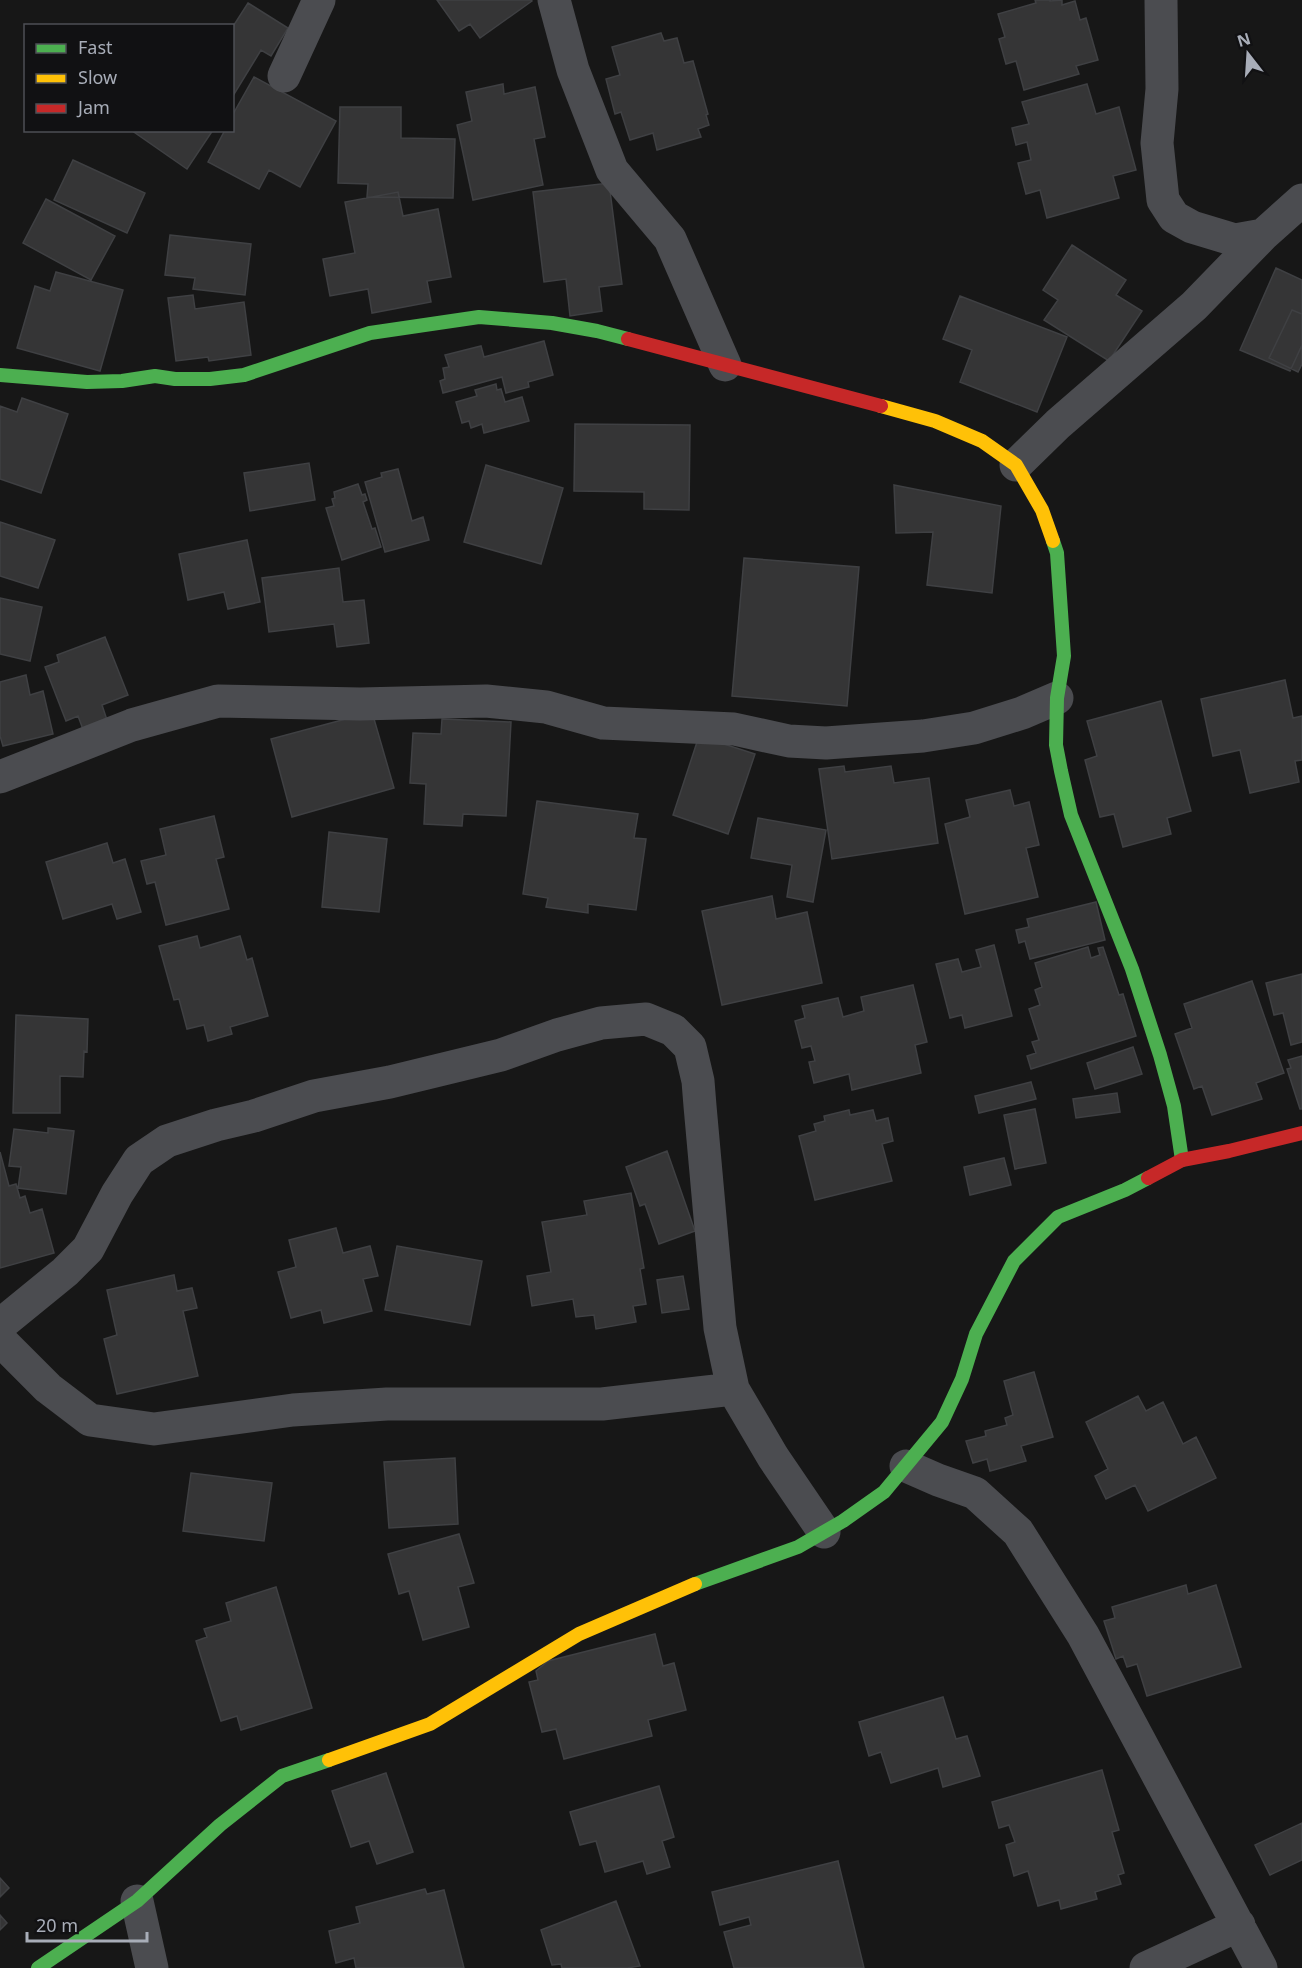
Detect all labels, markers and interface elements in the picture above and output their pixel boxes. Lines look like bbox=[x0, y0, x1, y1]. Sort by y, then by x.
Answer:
legend bbox=[24, 24, 234, 132]
north arrow bbox=[1218, 24, 1278, 84]
text: N bbox=[1234, 27, 1253, 52]
text: Fast bbox=[78, 35, 113, 59]
text: Slow bbox=[78, 65, 117, 89]
text: Jam bbox=[76, 95, 110, 119]
scale bar bbox=[27, 1905, 147, 1943]
text: 20 m bbox=[36, 1913, 78, 1937]

